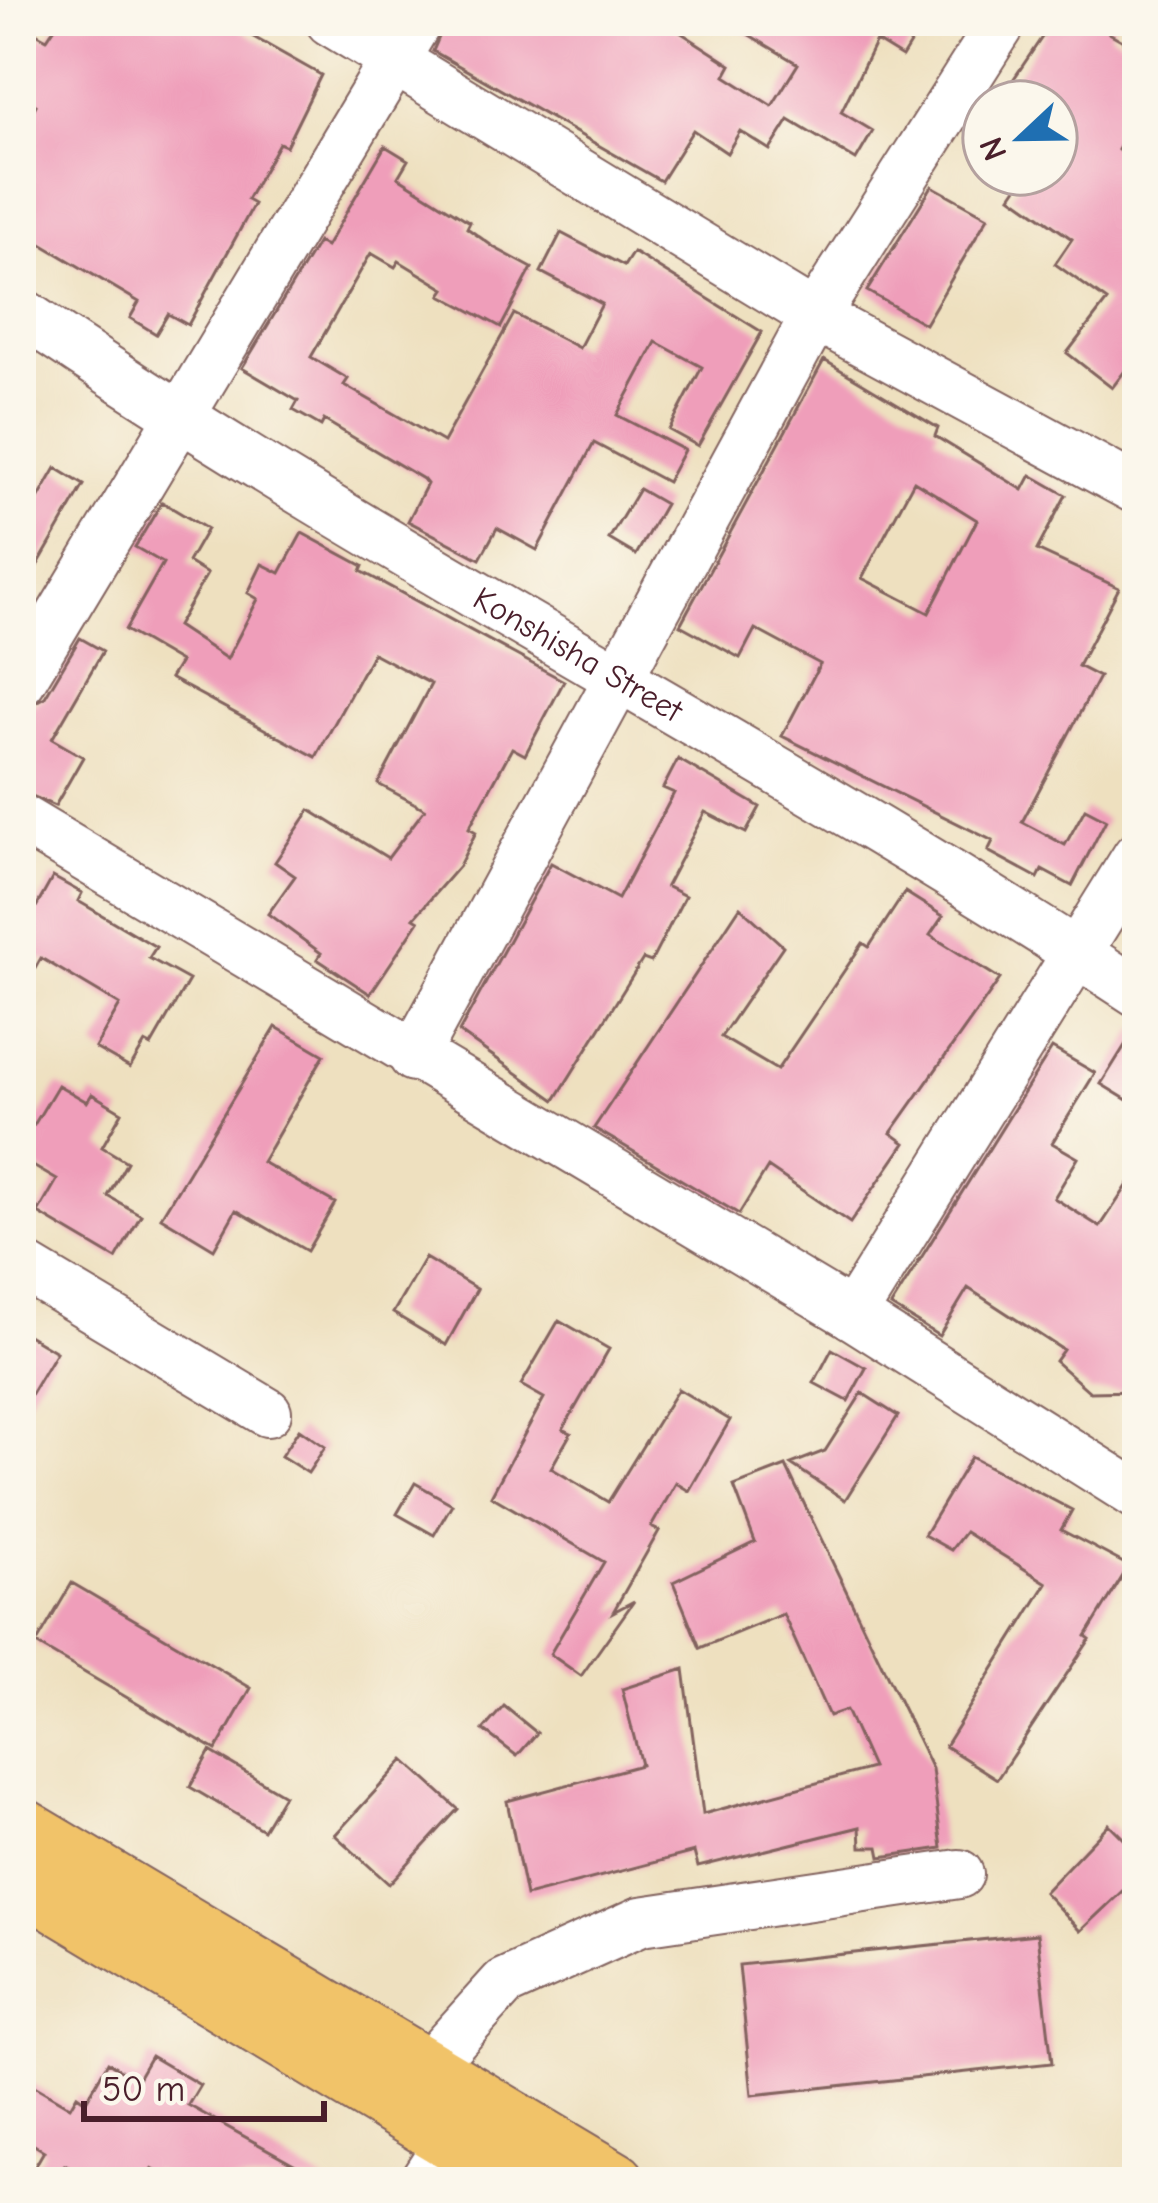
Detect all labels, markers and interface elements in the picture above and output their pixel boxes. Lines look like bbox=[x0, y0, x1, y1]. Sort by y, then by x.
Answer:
north arrow bbox=[960, 78, 1080, 198]
text: N bbox=[971, 132, 1015, 166]
street label: Konshisha Street bbox=[467, 579, 691, 731]
scale bar bbox=[84, 2047, 324, 2121]
text: 50 m bbox=[102, 2069, 185, 2110]

